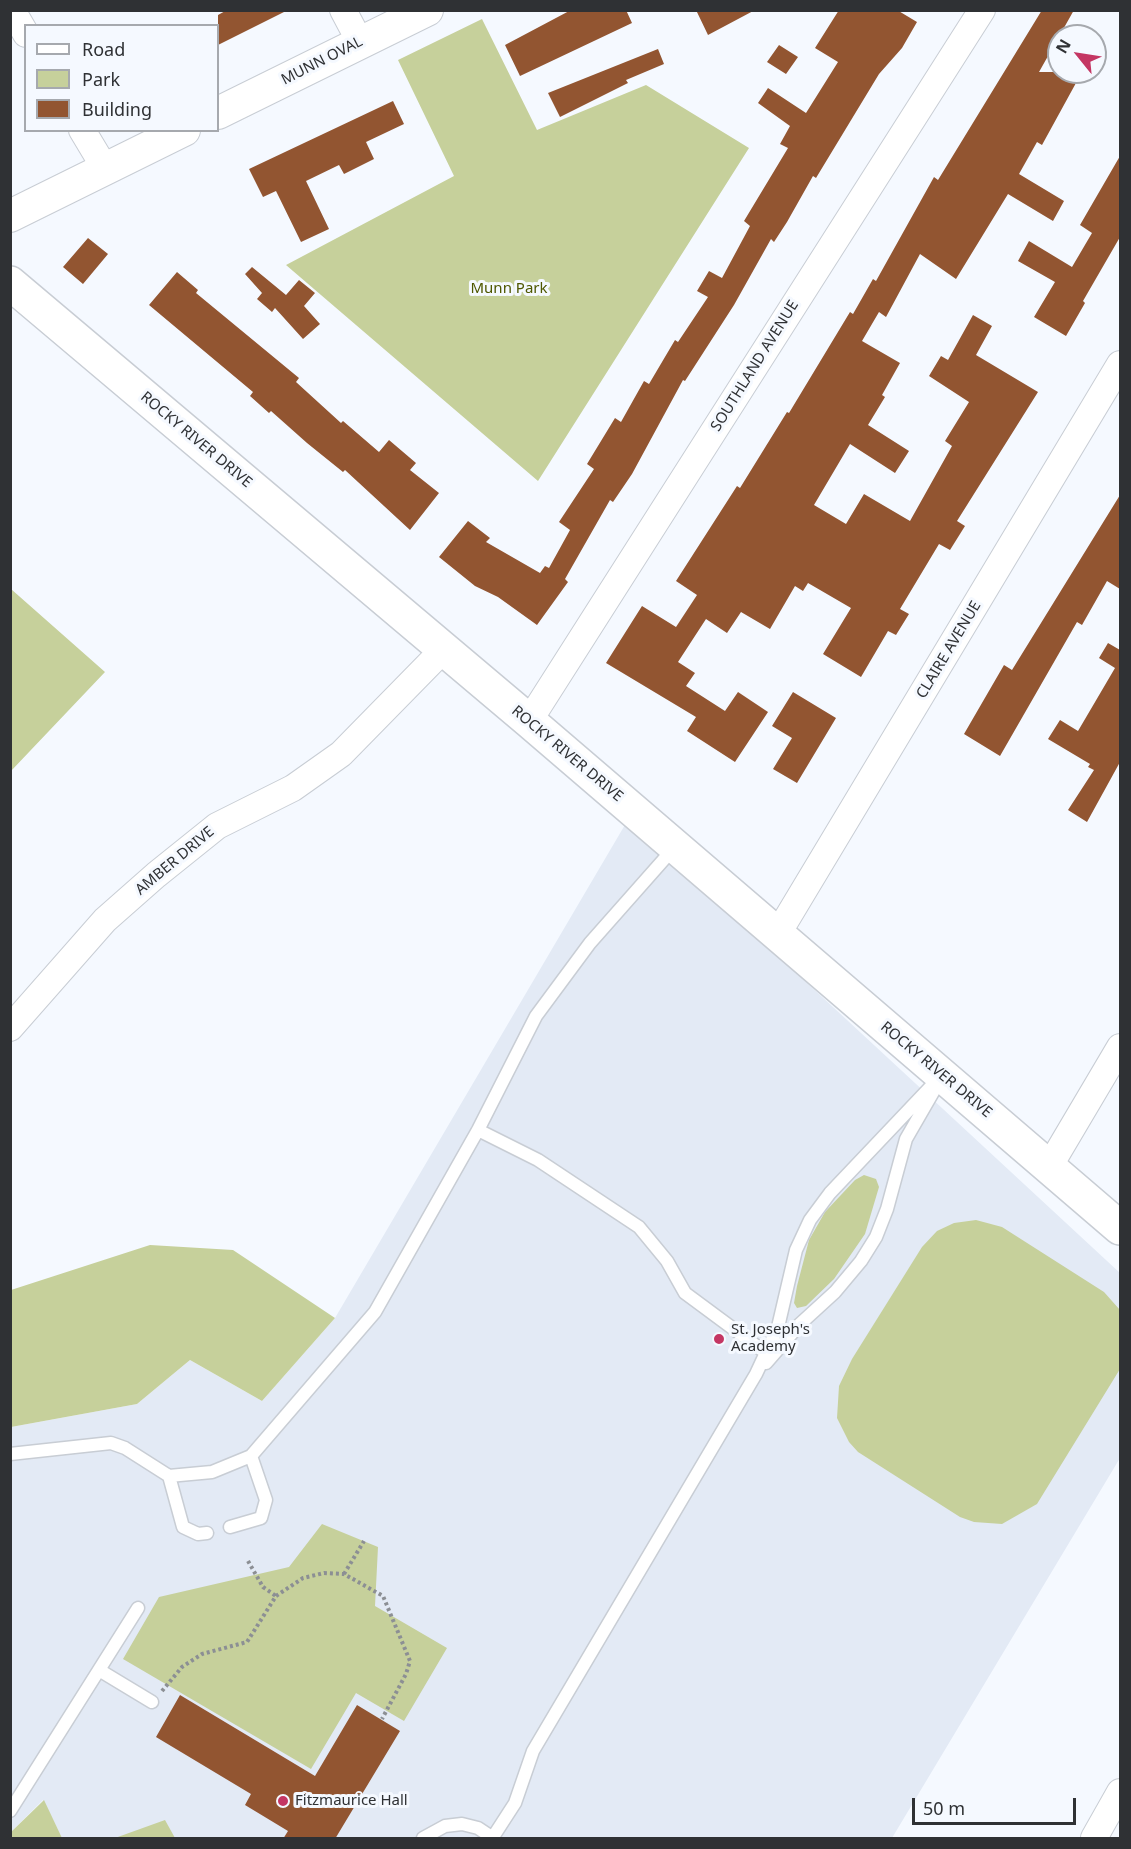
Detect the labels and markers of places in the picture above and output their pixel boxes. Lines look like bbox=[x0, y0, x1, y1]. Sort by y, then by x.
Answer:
place label: St. Joseph's Academy bbox=[731, 1321, 810, 1356]
marker: St. Joseph's Academy bbox=[712, 1332, 726, 1346]
place label: Fitzmaurice Hall bbox=[295, 1792, 408, 1810]
marker: Fitzmaurice Hall bbox=[276, 1794, 290, 1808]

